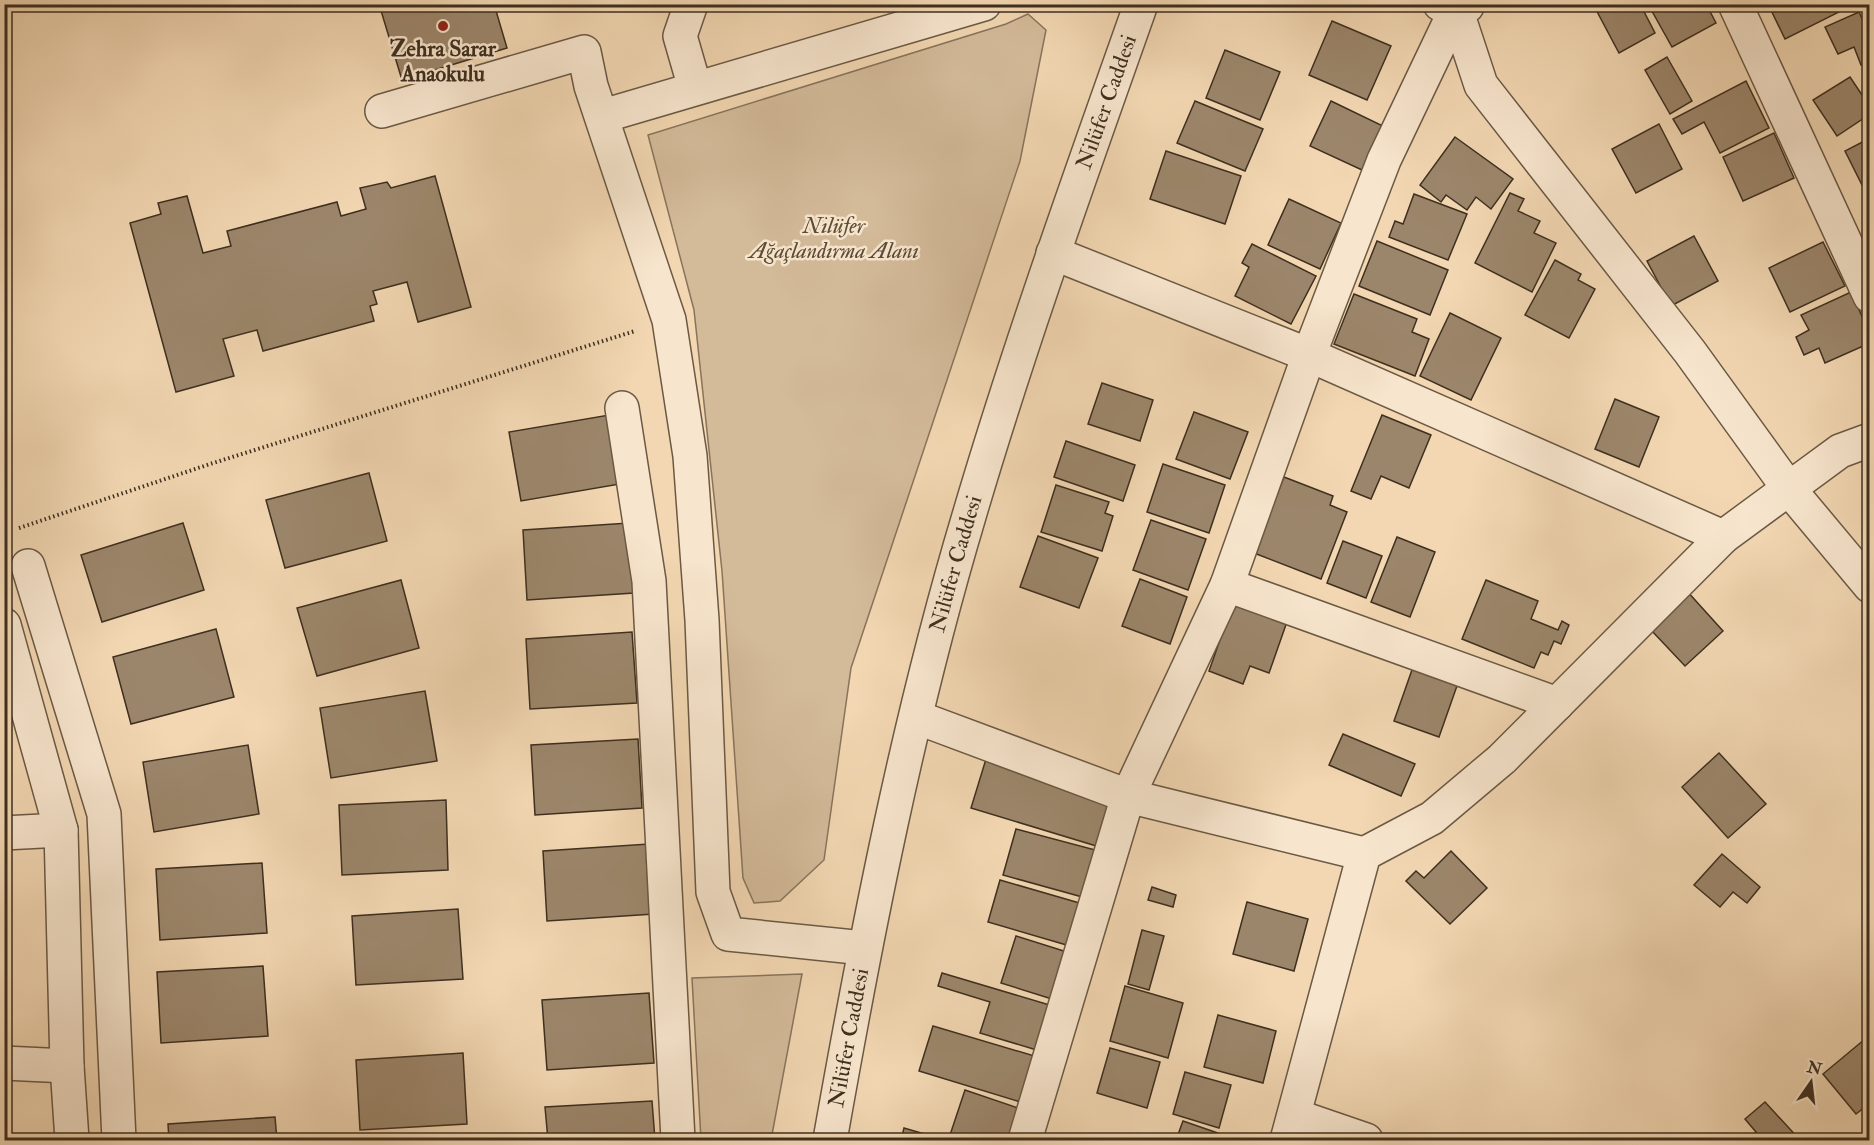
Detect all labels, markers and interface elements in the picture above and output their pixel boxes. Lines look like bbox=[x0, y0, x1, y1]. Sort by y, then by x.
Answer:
marker: Zehra Sarar Anaokulu bbox=[436, 19, 450, 33]
street label: Nilüfer Caddesi bbox=[1070, 31, 1143, 173]
place label: Zehra Sarar Anaokulu bbox=[390, 35, 497, 88]
park label: Nilüfer Ağaçlandırma Alanı bbox=[747, 212, 919, 265]
street label: Nilüfer Caddesi bbox=[923, 492, 988, 635]
street label: Nilüfer Caddesi bbox=[822, 966, 875, 1109]
north arrow bbox=[1781, 1052, 1841, 1112]
text: N bbox=[1804, 1057, 1824, 1080]

